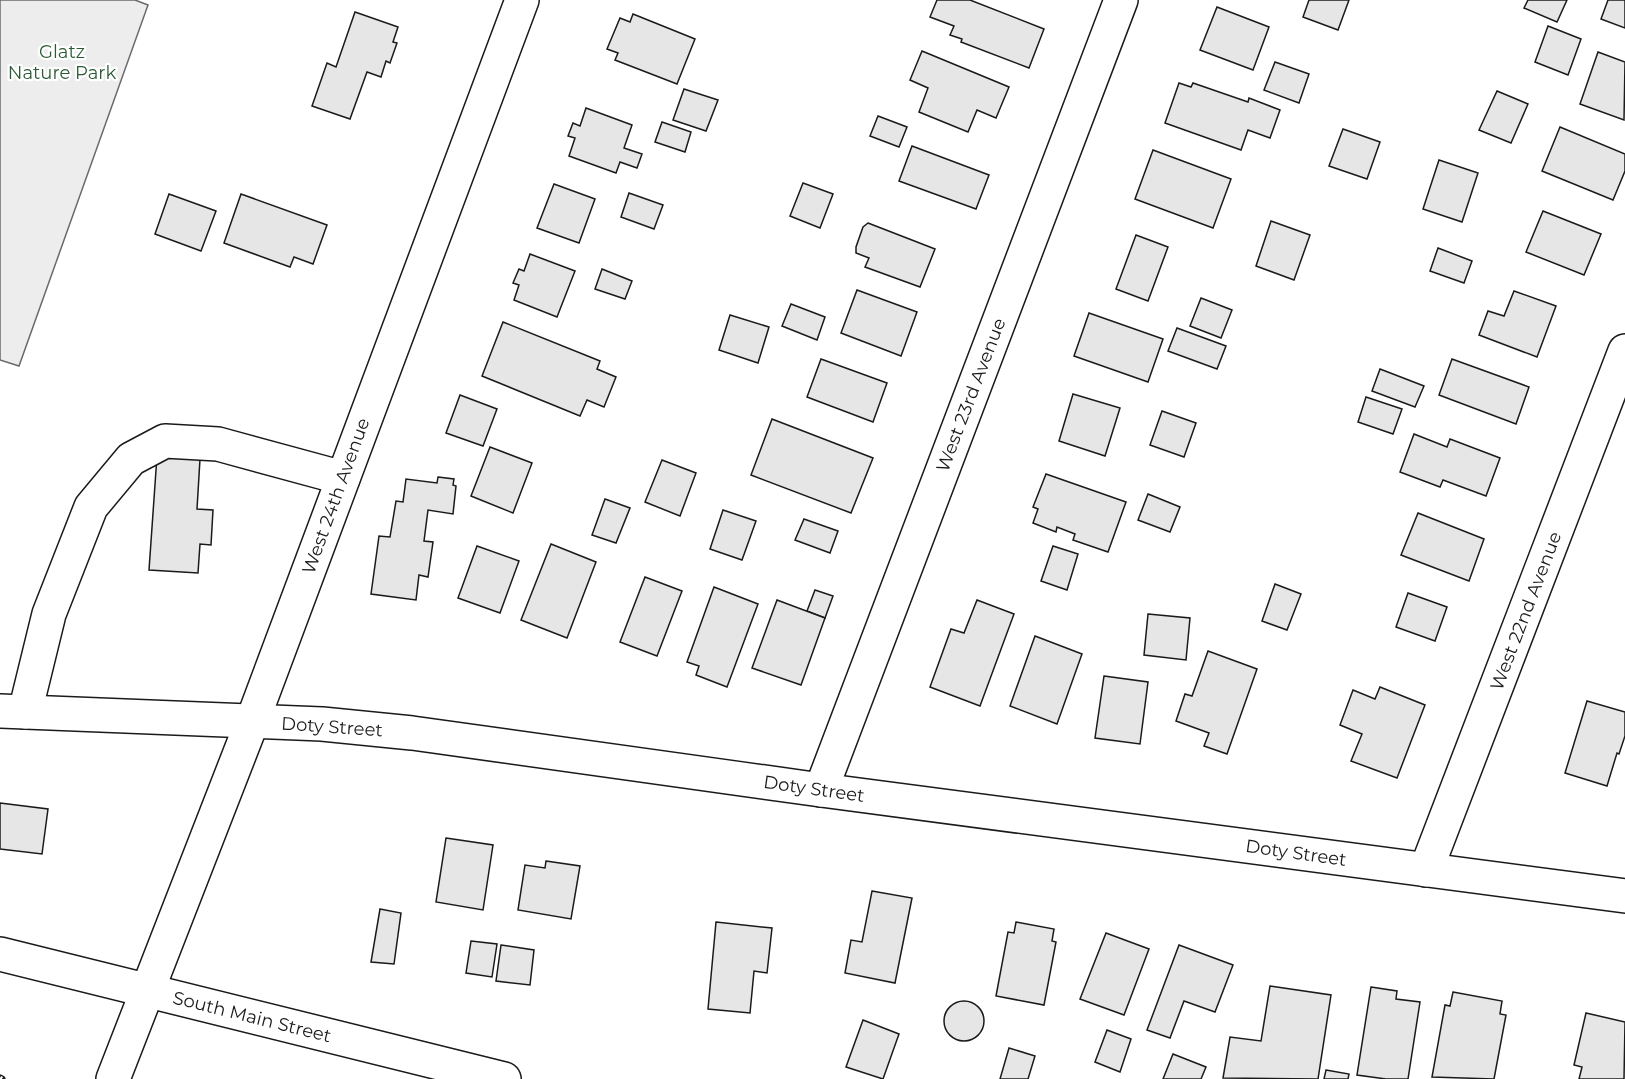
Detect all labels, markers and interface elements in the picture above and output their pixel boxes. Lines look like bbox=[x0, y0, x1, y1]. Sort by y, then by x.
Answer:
park label: Glatz Nature Park bbox=[8, 41, 116, 84]
street label: West 23rd Avenue bbox=[932, 315, 1011, 475]
street label: West 24th Avenue bbox=[298, 415, 375, 577]
street label: West 22nd Avenue bbox=[1486, 528, 1566, 693]
street label: Doty Street bbox=[280, 712, 384, 742]
street label: Doty Street bbox=[762, 771, 866, 807]
street label: Doty Street bbox=[1244, 835, 1348, 871]
street label: South Main Street bbox=[170, 987, 334, 1047]

